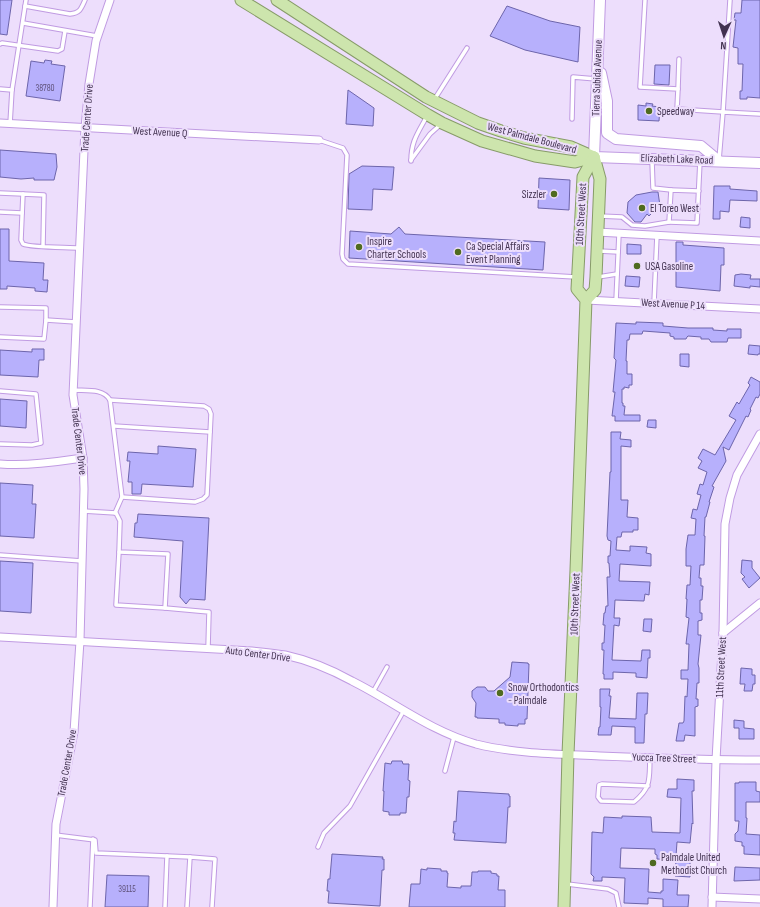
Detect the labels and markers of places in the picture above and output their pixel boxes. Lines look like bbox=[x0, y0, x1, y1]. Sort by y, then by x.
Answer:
place label: Speedway bbox=[657, 105, 695, 118]
marker: Speedway bbox=[644, 106, 654, 116]
place label: Sizzler bbox=[522, 188, 546, 201]
marker: Sizzler bbox=[549, 189, 559, 199]
place label: El Toreo West bbox=[650, 202, 700, 215]
marker: El Toreo West bbox=[637, 203, 647, 213]
place label: Inspire Charter Schools bbox=[367, 235, 426, 261]
place label: Ca Special Affairs Event Planning bbox=[466, 240, 529, 266]
marker: Inspire Charter Schools bbox=[354, 242, 364, 252]
marker: Ca Special Affairs Event Planning bbox=[453, 247, 463, 257]
place label: USA Gasoline bbox=[645, 260, 693, 273]
marker: USA Gasoline bbox=[632, 261, 642, 271]
place label: Snow Orthodontics - Palmdale bbox=[508, 681, 579, 707]
marker: Snow Orthodontics - Palmdale bbox=[495, 688, 505, 698]
place label: Palmdale United Methodist Church bbox=[661, 851, 727, 877]
marker: Palmdale United Methodist Church bbox=[648, 858, 658, 868]

